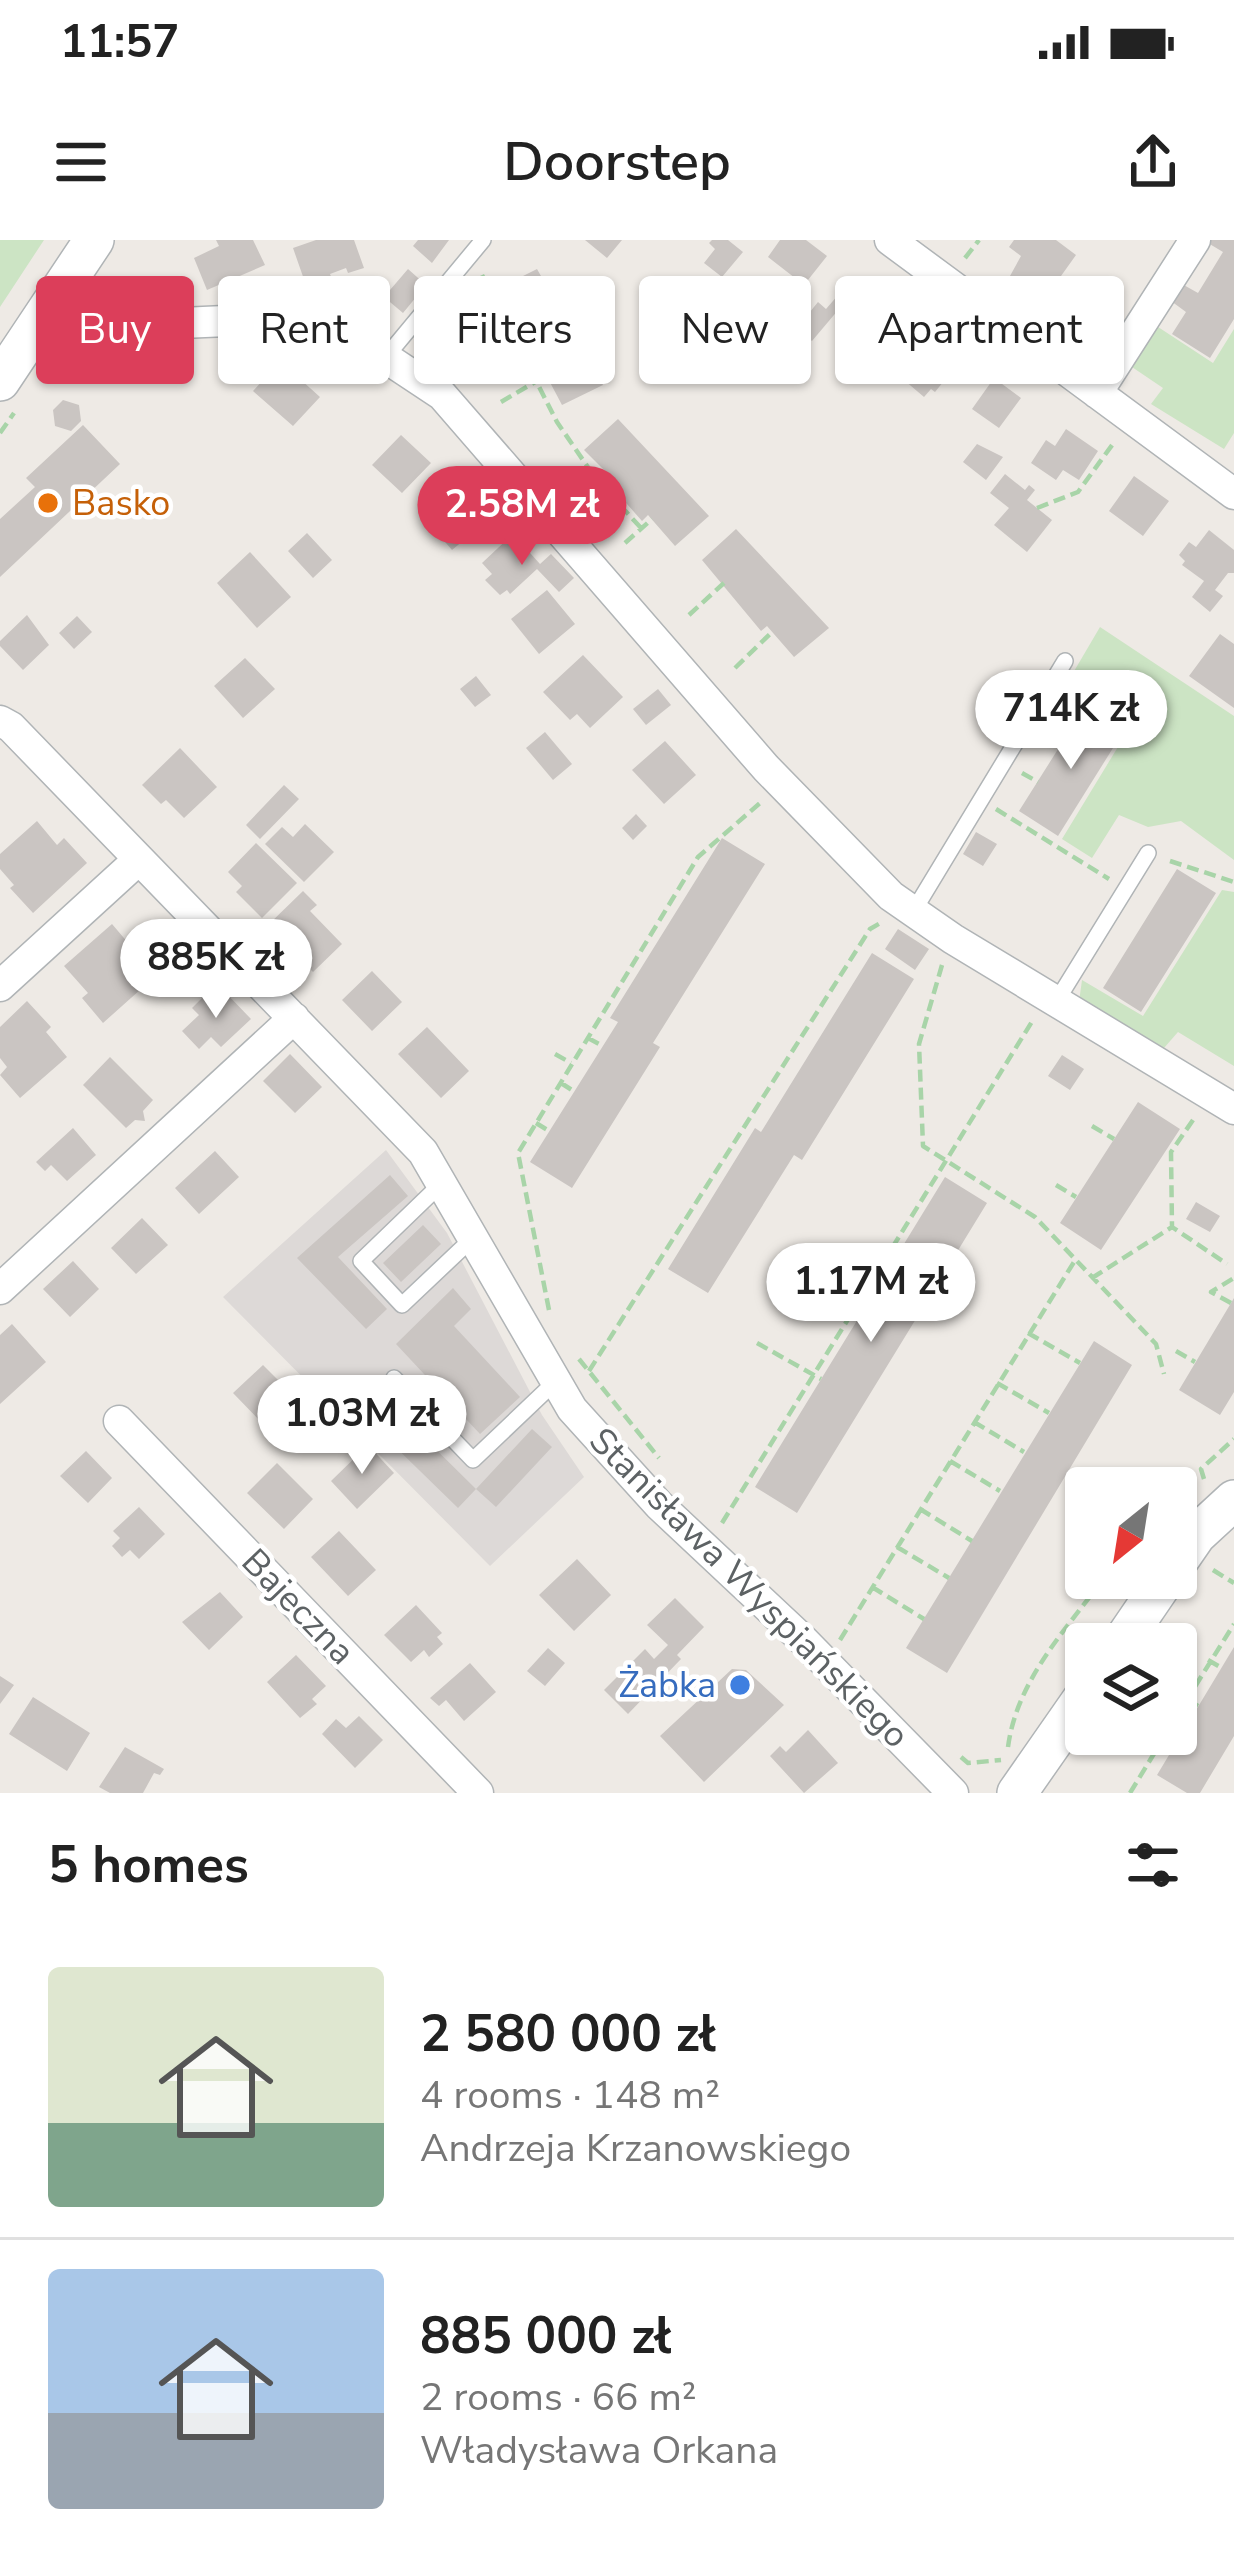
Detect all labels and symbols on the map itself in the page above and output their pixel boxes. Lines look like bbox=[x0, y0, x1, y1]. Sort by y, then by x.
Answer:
pin: 2.58M zł bbox=[398, 466, 646, 568]
place label: Basko bbox=[72, 479, 170, 528]
marker: Basko bbox=[35, 490, 61, 516]
pin: 714K zł bbox=[960, 670, 1182, 772]
pin: 885K zł bbox=[105, 919, 327, 1021]
pin: 1.17M zł bbox=[747, 1243, 995, 1345]
pin: 1.03M zł bbox=[238, 1375, 486, 1477]
street label: Stanisława Wyspiańskiego bbox=[578, 1417, 920, 1759]
north arrow bbox=[1065, 1467, 1197, 1599]
street label: Bajeczna bbox=[230, 1538, 366, 1676]
place label: Żabka bbox=[618, 1661, 716, 1710]
marker: Żabka bbox=[727, 1672, 753, 1698]

